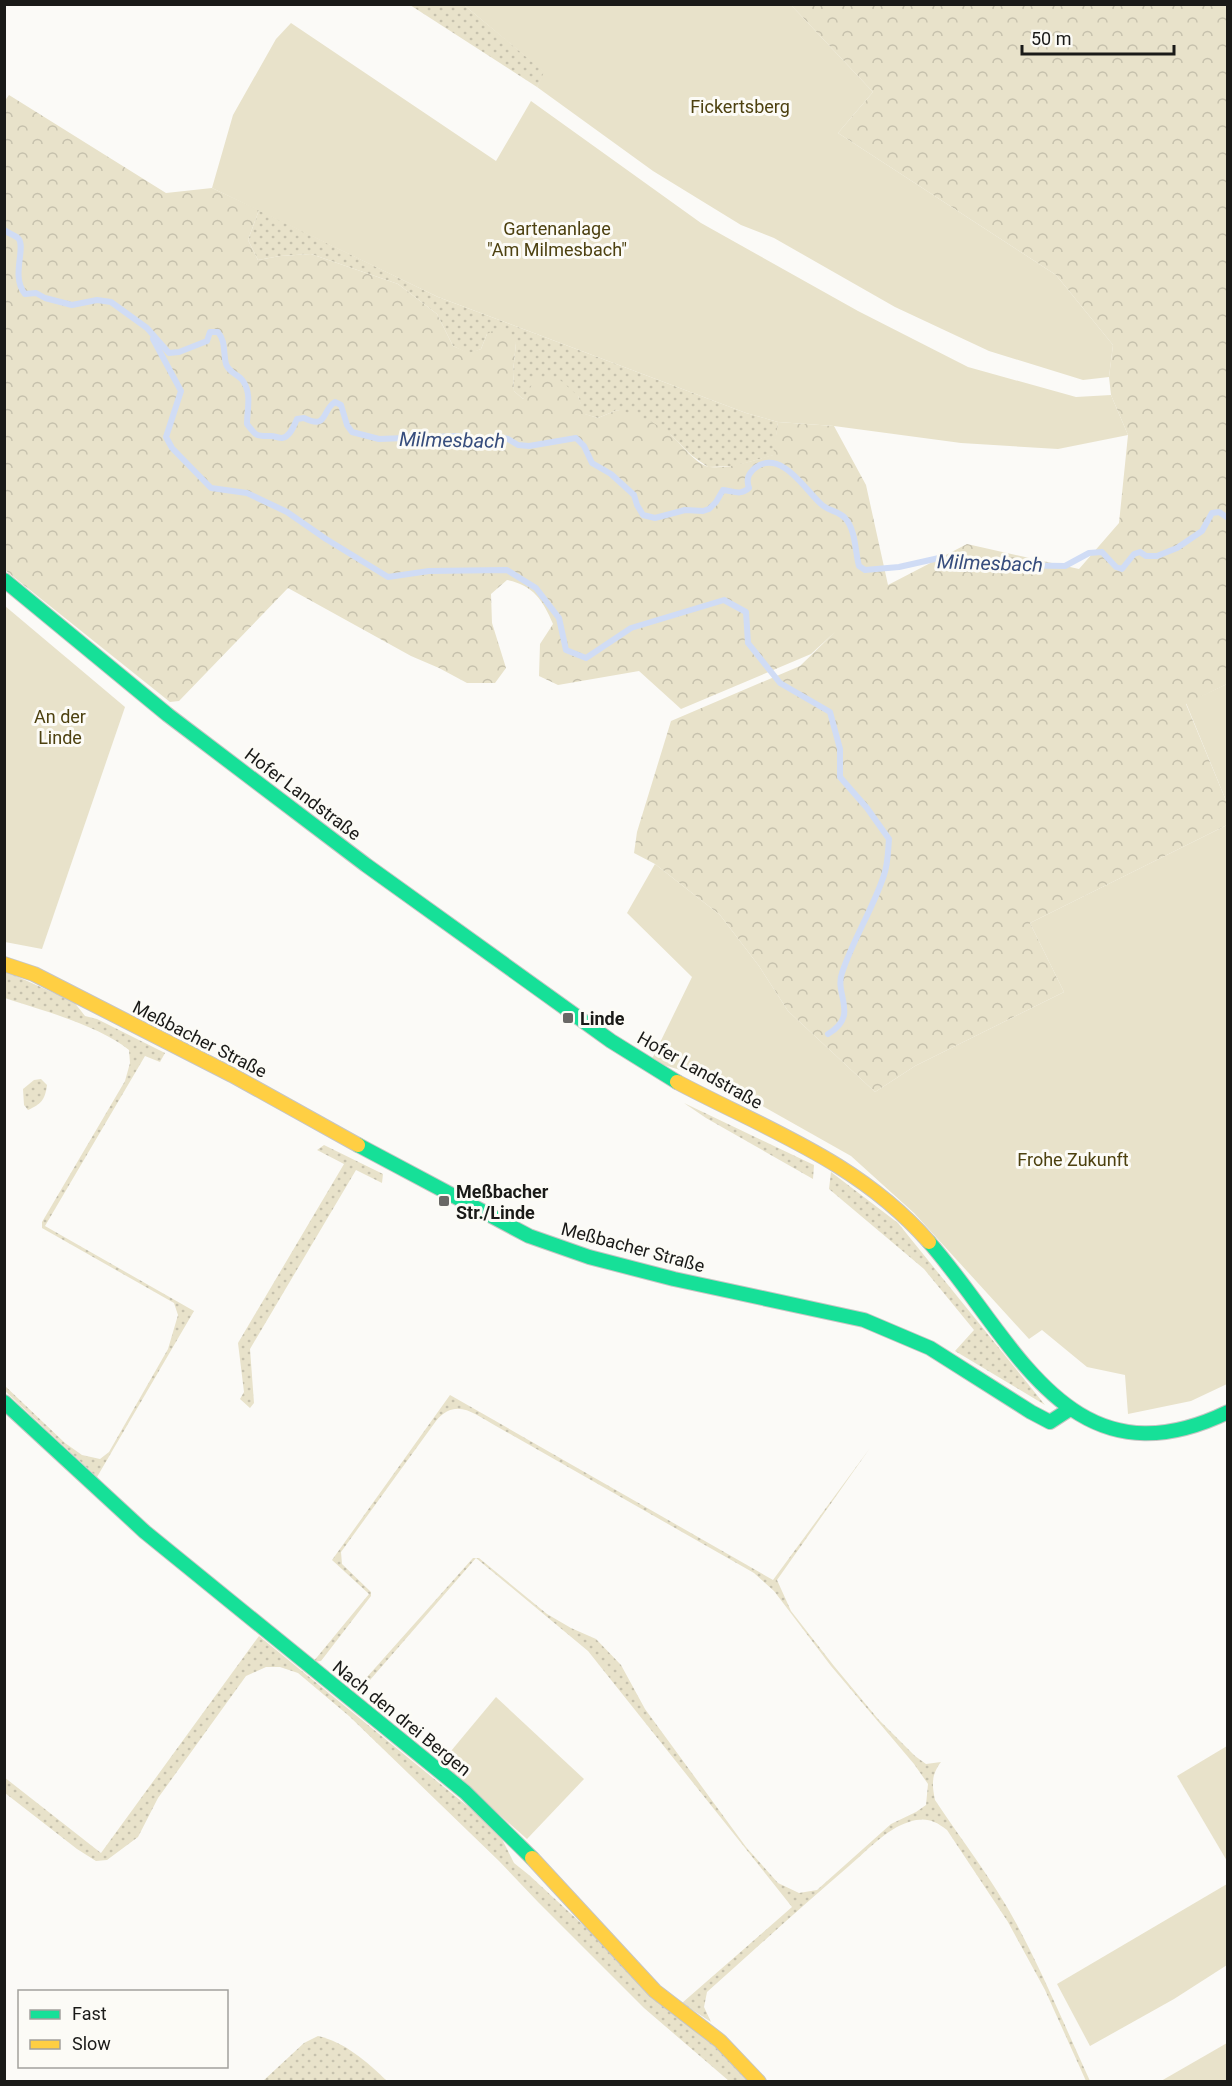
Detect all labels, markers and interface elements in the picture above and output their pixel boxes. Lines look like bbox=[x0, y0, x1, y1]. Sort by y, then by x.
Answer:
scale bar bbox=[1022, 18, 1174, 56]
text: 50 m bbox=[1031, 28, 1071, 49]
park label: Fickertsberg bbox=[690, 96, 790, 117]
park label: Gartenanlage "Am Milmesbach" bbox=[487, 218, 627, 260]
water label: Milmesbach bbox=[399, 427, 505, 453]
water label: Milmesbach bbox=[937, 549, 1043, 577]
park label: An der Linde bbox=[34, 706, 86, 748]
street label: Hofer Landstraße bbox=[241, 744, 365, 844]
street label: Meßbacher Straße bbox=[129, 996, 271, 1082]
place label: Linde bbox=[580, 1008, 625, 1029]
marker: Linde bbox=[561, 1011, 575, 1025]
street label: Hofer Landstraße bbox=[634, 1027, 766, 1113]
park label: Frohe Zukunft bbox=[1017, 1149, 1129, 1170]
place label: Meßbacher Str./Linde bbox=[456, 1181, 549, 1223]
marker: Meßbacher Str./Linde bbox=[437, 1194, 451, 1208]
street label: Meßbacher Straße bbox=[559, 1218, 707, 1276]
street label: Nach den drei Bergen bbox=[329, 1656, 475, 1780]
legend bbox=[18, 1990, 228, 2068]
text: Fast bbox=[72, 2003, 107, 2024]
text: Slow bbox=[72, 2033, 111, 2054]

